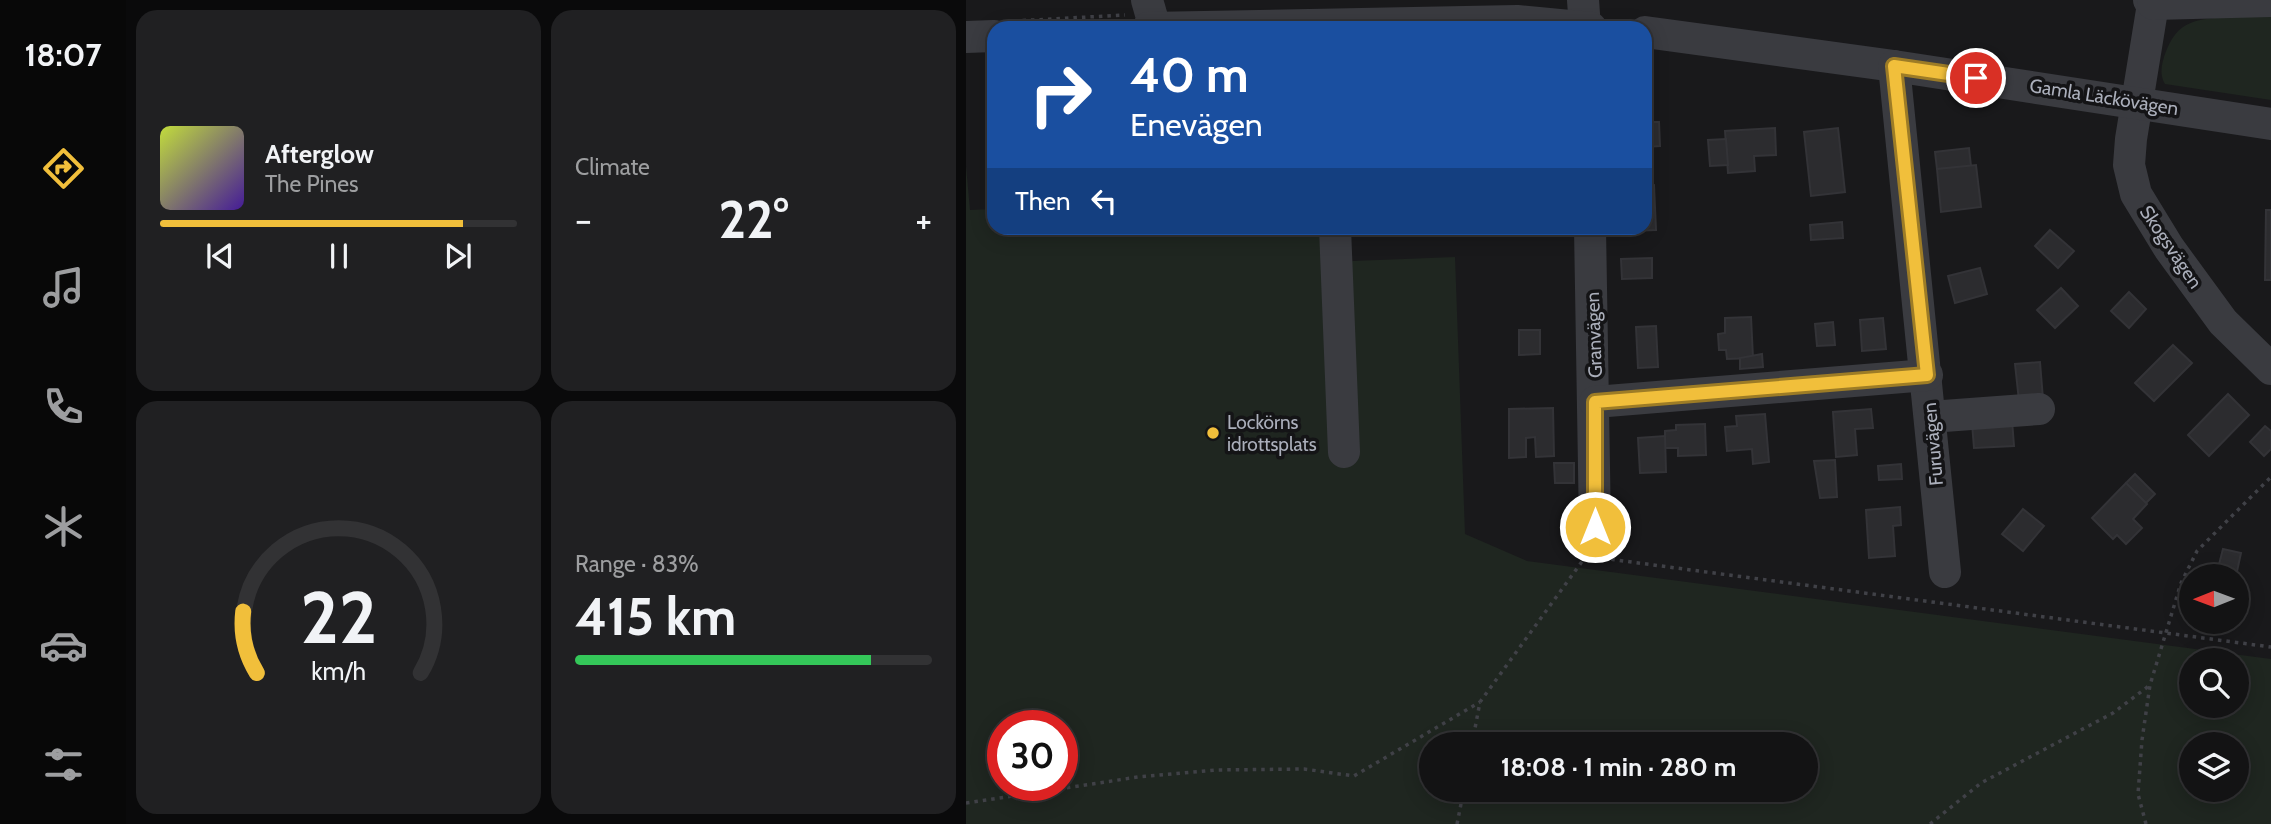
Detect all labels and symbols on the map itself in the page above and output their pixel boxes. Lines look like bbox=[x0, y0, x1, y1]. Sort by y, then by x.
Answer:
pin bbox=[1946, 48, 2006, 108]
street label: Gamla Läckövägen bbox=[2028, 74, 2180, 120]
street label: Skogsvägen bbox=[2135, 201, 2207, 293]
street label: Granvägen bbox=[1581, 292, 1607, 378]
street label: Furuvägen bbox=[1918, 402, 1948, 486]
place label: Lockörns idrottsplats bbox=[1227, 411, 1317, 456]
marker: Lockörns idrottsplats bbox=[1205, 425, 1221, 441]
position arrow bbox=[1558, 490, 1632, 564]
north arrow bbox=[2179, 564, 2249, 634]
speed limit sign: 30 bbox=[987, 710, 1078, 801]

